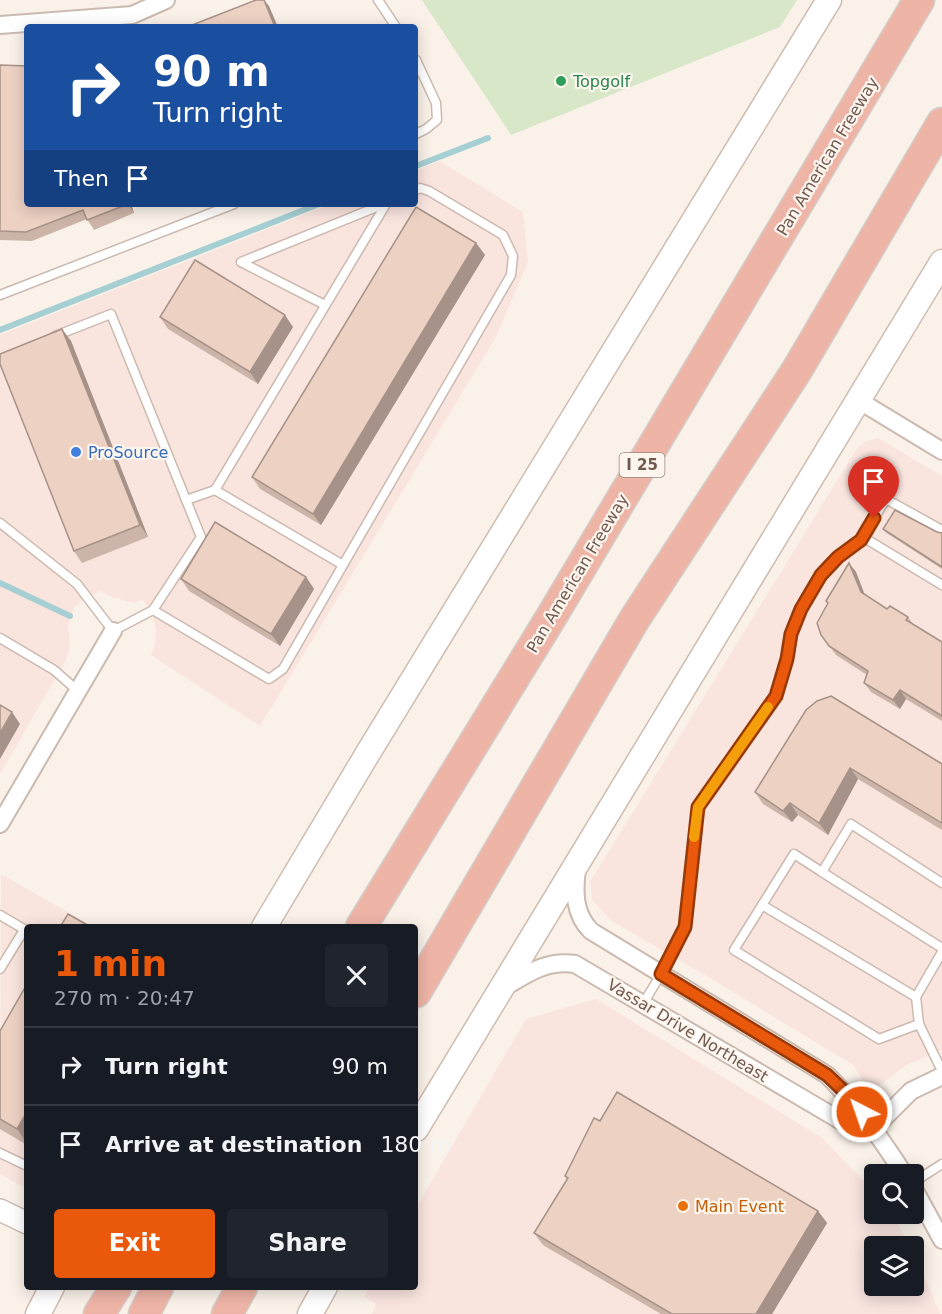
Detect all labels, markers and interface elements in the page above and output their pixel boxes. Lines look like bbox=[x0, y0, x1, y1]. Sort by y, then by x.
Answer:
text: 90 m bbox=[153, 47, 270, 96]
icon: right bbox=[54, 48, 132, 126]
place label: Topgolf bbox=[572, 72, 630, 91]
marker: Topgolf bbox=[554, 74, 568, 88]
street label: Pan American Freeway bbox=[773, 74, 882, 239]
text: Turn right bbox=[153, 97, 282, 128]
icon: arrive bbox=[121, 162, 154, 195]
text: Then bbox=[54, 166, 109, 191]
place label: ProSource bbox=[88, 443, 168, 462]
marker: ProSource bbox=[69, 445, 83, 459]
road number: I 25 bbox=[620, 453, 664, 477]
pin bbox=[848, 456, 899, 518]
icon: arrive bbox=[857, 465, 890, 498]
street label: Pan American Freeway bbox=[523, 491, 632, 656]
text: 1 min bbox=[54, 943, 167, 984]
button: close bbox=[325, 944, 388, 1007]
street label: Vassar Drive Northeast bbox=[604, 975, 772, 1086]
text: 270 m · 20:47 bbox=[54, 986, 195, 1010]
icon: right bbox=[54, 1050, 87, 1083]
text: Turn right bbox=[105, 1054, 228, 1079]
text: 90 m bbox=[332, 1054, 388, 1079]
position arrow bbox=[830, 1080, 894, 1144]
icon: arrive bbox=[54, 1128, 87, 1161]
text: Arrive at destination bbox=[105, 1132, 362, 1157]
text: 180 m bbox=[380, 1132, 451, 1157]
map controls bbox=[864, 1164, 924, 1296]
button: search bbox=[864, 1164, 924, 1224]
place label: Main Event bbox=[695, 1197, 784, 1216]
marker: Main Event bbox=[676, 1199, 690, 1213]
button: Exit bbox=[54, 1209, 215, 1278]
button: Share bbox=[227, 1209, 388, 1278]
button: layers bbox=[864, 1236, 924, 1296]

